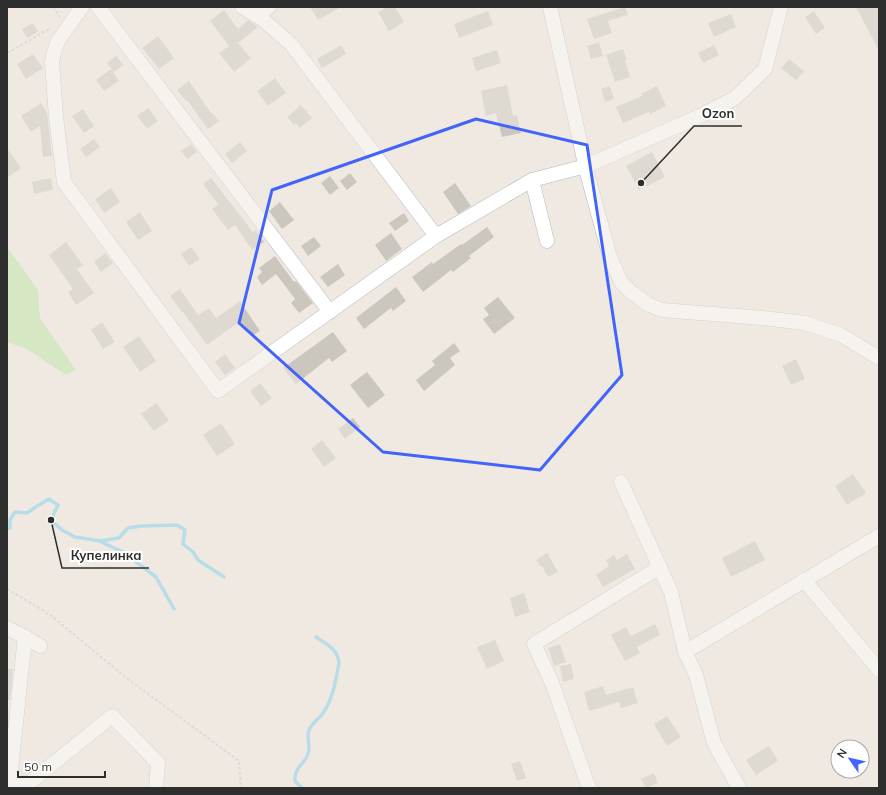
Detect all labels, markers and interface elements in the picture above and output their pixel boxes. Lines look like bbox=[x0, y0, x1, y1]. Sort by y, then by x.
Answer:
callout: Ozon bbox=[694, 101, 742, 126]
text: Ozon bbox=[702, 105, 734, 121]
callout: Купелинка bbox=[62, 543, 149, 568]
text: Купелинка bbox=[71, 547, 141, 564]
north arrow bbox=[830, 739, 870, 779]
text: N bbox=[834, 746, 850, 761]
scale bar bbox=[18, 753, 105, 779]
text: 50 m bbox=[24, 759, 52, 774]

